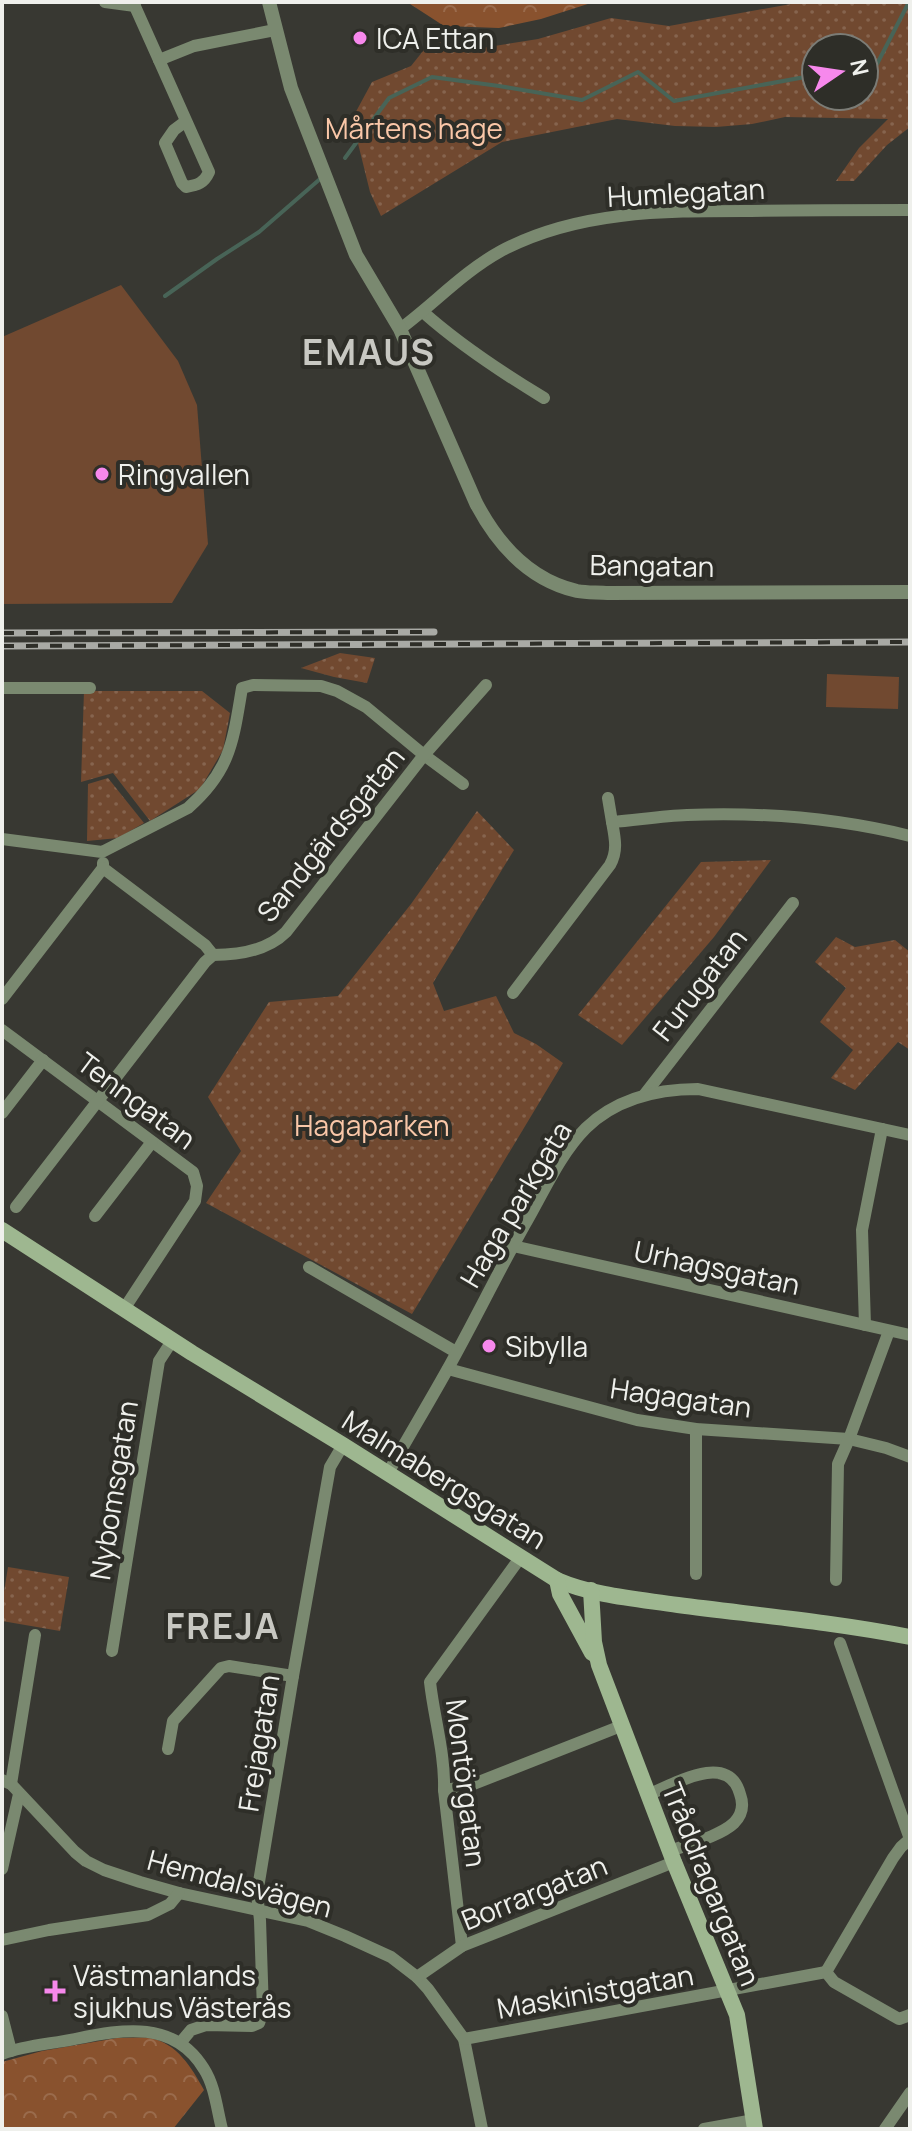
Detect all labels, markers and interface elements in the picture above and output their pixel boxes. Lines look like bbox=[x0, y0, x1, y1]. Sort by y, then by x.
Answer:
place label: ICA Ettan bbox=[376, 19, 494, 57]
marker: ICA Ettan bbox=[351, 29, 369, 47]
north arrow bbox=[800, 32, 880, 112]
text: N bbox=[843, 56, 876, 79]
park label: Mårtens hage bbox=[325, 109, 503, 147]
street label: Humlegatan bbox=[606, 169, 766, 215]
district label: EMAUS bbox=[302, 327, 436, 376]
place label: Ringvallen bbox=[118, 455, 250, 493]
marker: Ringvallen bbox=[93, 465, 111, 483]
street label: Bangatan bbox=[589, 545, 715, 585]
street label: Sandgärdsgatan bbox=[248, 739, 412, 929]
street label: Furugatan bbox=[643, 920, 755, 1048]
street label: Tenngatan bbox=[70, 1043, 204, 1157]
park label: Hagaparken bbox=[294, 1106, 450, 1144]
street label: Haga parkgata bbox=[450, 1114, 580, 1294]
street label: Urhagsgatan bbox=[631, 1231, 803, 1303]
place label: Sibylla bbox=[505, 1327, 588, 1365]
marker: Sibylla bbox=[480, 1337, 498, 1355]
street label: Hagagatan bbox=[608, 1368, 754, 1426]
street label: Nybomsgatan bbox=[80, 1398, 146, 1582]
street label: Malmabergsgatan bbox=[336, 1401, 554, 1557]
district label: FREJA bbox=[165, 1601, 281, 1650]
street label: Frejagatan bbox=[228, 1672, 288, 1814]
street label: Montörgatan bbox=[438, 1697, 496, 1869]
street label: Tråddragargatan bbox=[654, 1777, 770, 1991]
street label: Hemdalsvägen bbox=[143, 1840, 337, 1926]
street label: Borrargatan bbox=[455, 1846, 613, 1938]
street label: Maskinistgatan bbox=[494, 1955, 696, 2027]
place label: Västmanlands sjukhus Västerås bbox=[73, 1956, 292, 2026]
marker: Västmanlands sjukhus Västerås bbox=[44, 1980, 66, 2002]

